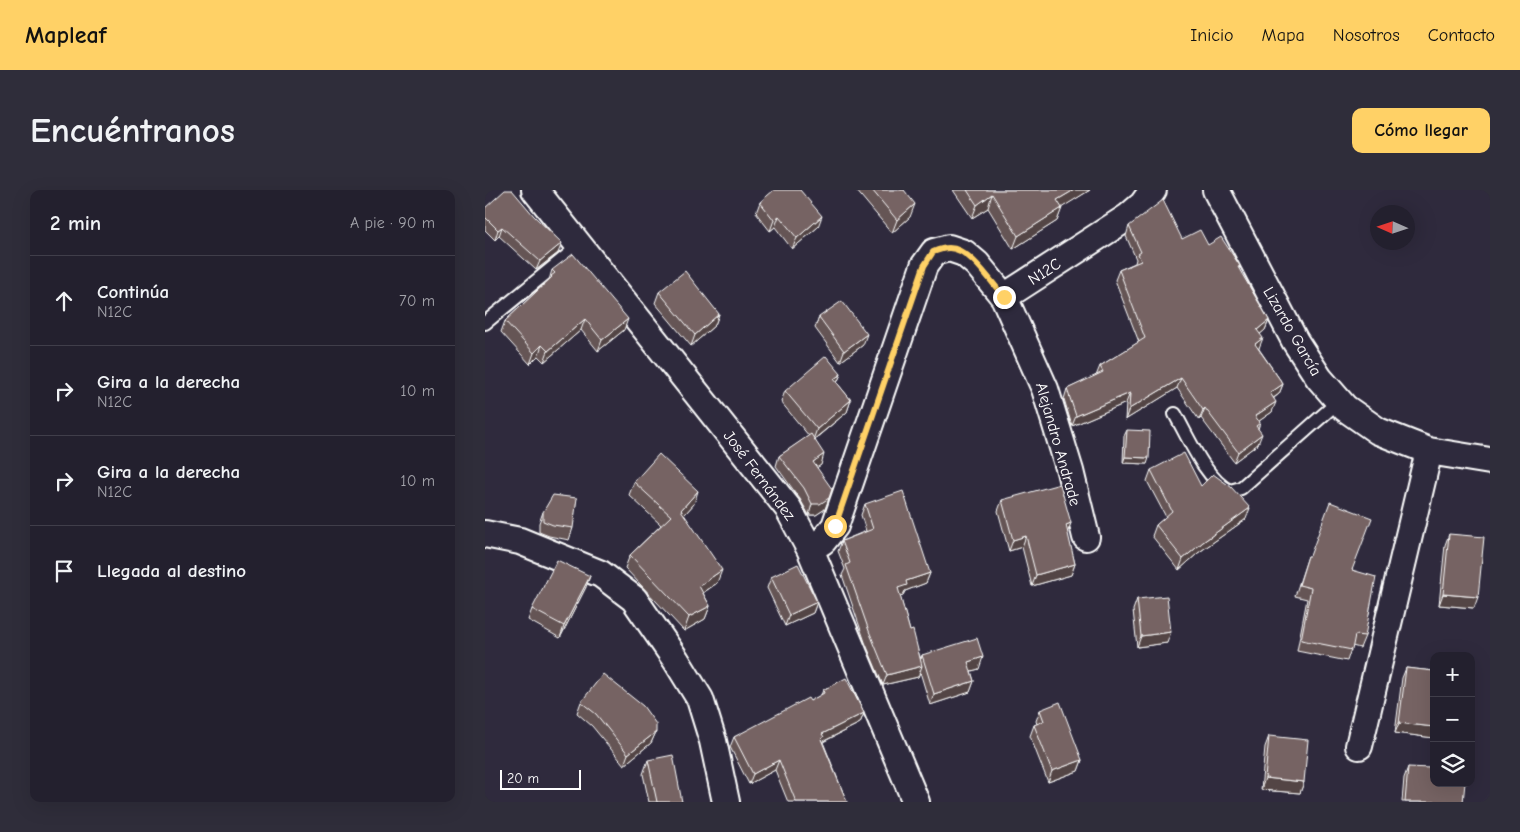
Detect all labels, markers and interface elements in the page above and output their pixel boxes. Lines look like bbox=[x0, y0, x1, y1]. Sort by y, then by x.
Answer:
text: Mapleaf bbox=[25, 21, 106, 49]
text: Inicio bbox=[1190, 25, 1234, 46]
text: Mapa bbox=[1262, 25, 1305, 46]
text: Nosotros bbox=[1333, 25, 1400, 46]
text: Contacto bbox=[1428, 25, 1495, 46]
button: Cómo llegar bbox=[1352, 108, 1490, 153]
text: Encuéntranos bbox=[30, 110, 235, 151]
north arrow bbox=[1370, 205, 1415, 250]
text: 2 min bbox=[50, 211, 101, 235]
text: A pie · 90 m bbox=[350, 214, 435, 232]
street label: N12C bbox=[1025, 255, 1064, 289]
text: Continúa bbox=[97, 281, 169, 303]
street label: Lizardo García bbox=[1259, 284, 1325, 379]
route end bbox=[993, 286, 1016, 309]
icon: ahead bbox=[50, 287, 78, 315]
text: 70 m bbox=[399, 292, 435, 310]
text: N12C bbox=[97, 303, 132, 321]
text: Gira a la derecha bbox=[97, 371, 240, 393]
icon: right bbox=[50, 377, 78, 405]
street label: Alejandro Andrade bbox=[1032, 381, 1084, 508]
text: 10 m bbox=[400, 382, 435, 400]
text: N12C bbox=[97, 393, 132, 411]
street label: José Fernández bbox=[720, 427, 799, 524]
text: Gira a la derecha bbox=[97, 461, 240, 483]
icon: right bbox=[50, 467, 78, 495]
text: 10 m bbox=[400, 472, 435, 490]
text: N12C bbox=[97, 483, 132, 501]
route start bbox=[824, 515, 847, 538]
icon: arrive bbox=[50, 557, 78, 585]
text: Llegada al destino bbox=[97, 560, 246, 582]
map controls bbox=[1430, 652, 1475, 787]
button: + bbox=[1430, 652, 1475, 697]
button: − bbox=[1430, 697, 1475, 742]
button: layers bbox=[1430, 742, 1475, 787]
scale bar bbox=[500, 767, 581, 790]
text: 20 m bbox=[507, 770, 539, 787]

